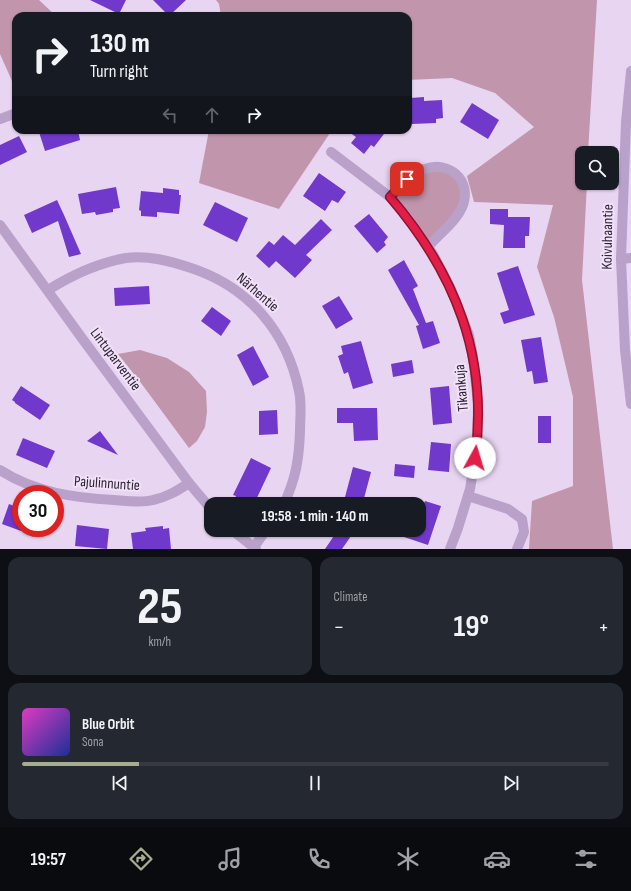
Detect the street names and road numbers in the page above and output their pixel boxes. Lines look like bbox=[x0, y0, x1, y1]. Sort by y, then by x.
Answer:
street label: Koivuhaantie bbox=[597, 204, 618, 270]
street label: Närhentie bbox=[233, 269, 283, 316]
street label: Lintuparventie bbox=[86, 324, 145, 394]
street label: Tikankuja bbox=[450, 363, 473, 412]
street label: Pajulinnuntie bbox=[73, 472, 140, 495]

